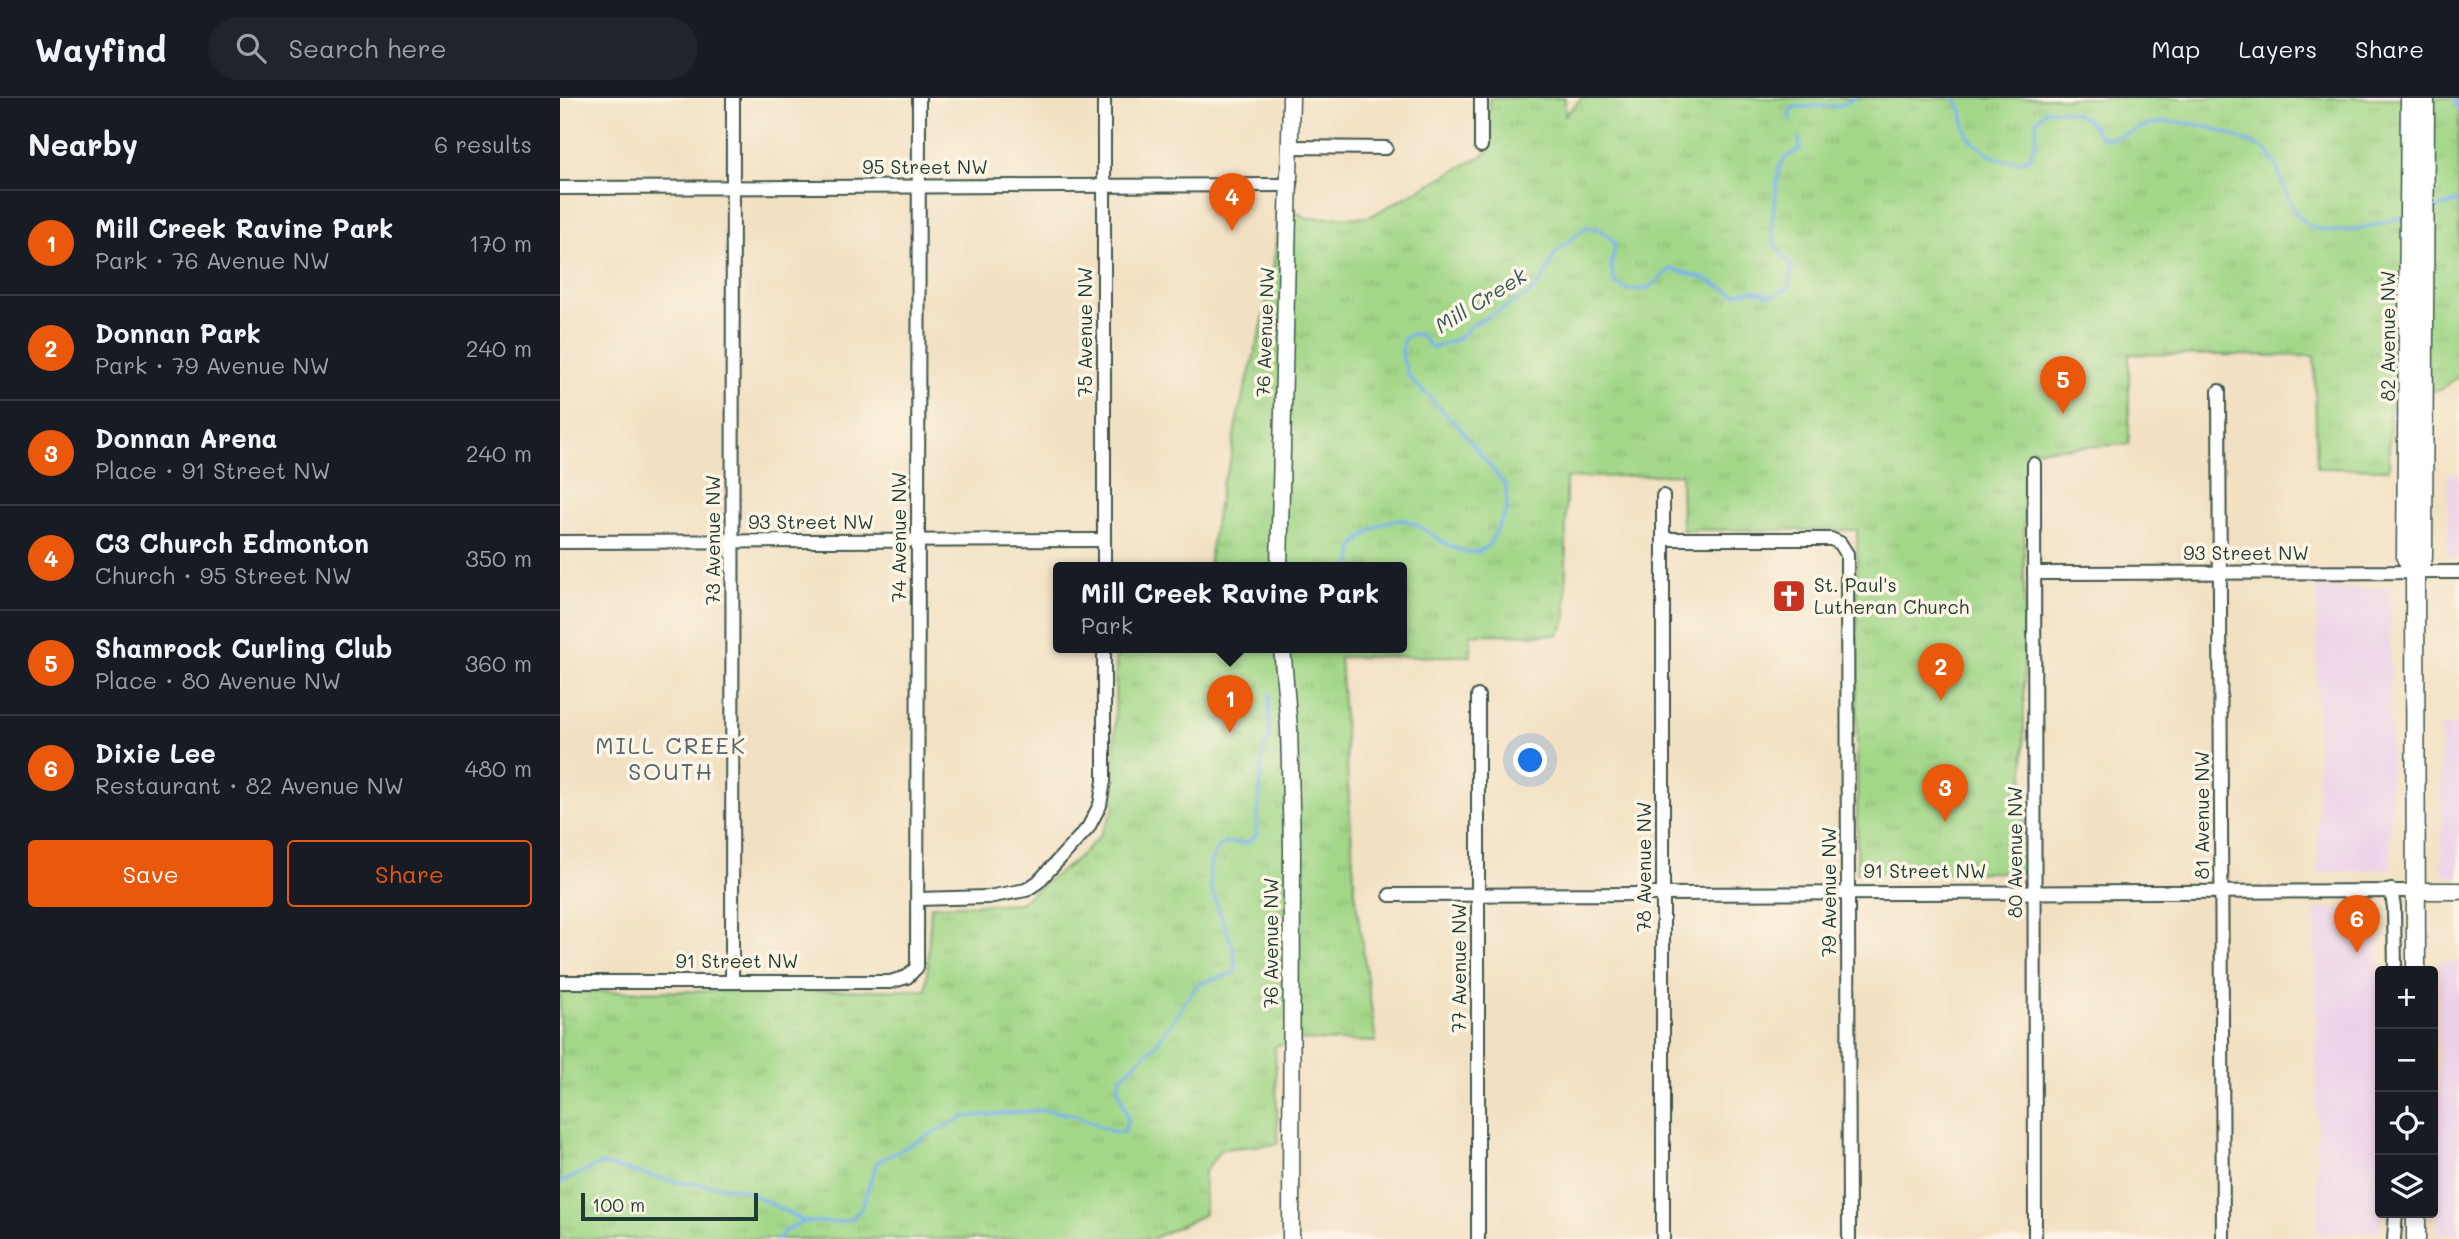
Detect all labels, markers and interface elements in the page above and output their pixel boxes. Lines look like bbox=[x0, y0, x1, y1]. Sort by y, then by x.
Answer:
search box bbox=[208, 17, 698, 80]
text: Wayfind bbox=[35, 27, 166, 70]
icon: search bbox=[232, 29, 270, 67]
text: Search here bbox=[288, 31, 447, 65]
text: Map bbox=[2152, 33, 2200, 64]
text: Layers bbox=[2238, 33, 2317, 64]
text: Share bbox=[2355, 33, 2424, 64]
text: Nearby bbox=[28, 124, 138, 164]
text: 6 results bbox=[434, 129, 532, 159]
street label: 95 Street NW bbox=[862, 154, 988, 179]
pin: 4 bbox=[1209, 173, 1255, 231]
text: Mill Creek Ravine Park bbox=[95, 211, 393, 245]
text: 1 bbox=[46, 228, 56, 258]
text: 170 m bbox=[469, 228, 532, 258]
text: Park · 76 Avenue NW bbox=[95, 245, 330, 275]
water label: Mill Creek bbox=[1429, 261, 1532, 339]
street label: 76 Avenue NW bbox=[1250, 266, 1279, 398]
street label: 75 Avenue NW bbox=[1072, 267, 1097, 397]
street label: 82 Avenue NW bbox=[2375, 271, 2400, 401]
text: Donnan Park bbox=[95, 316, 261, 350]
text: 2 bbox=[45, 333, 57, 363]
text: 240 m bbox=[466, 333, 532, 363]
text: Park · 79 Avenue NW bbox=[95, 350, 330, 380]
pin: 5 bbox=[2040, 356, 2086, 414]
text: Donnan Arena bbox=[95, 421, 278, 455]
text: 3 bbox=[44, 438, 58, 468]
text: 240 m bbox=[466, 438, 532, 468]
text: Place · 91 Street NW bbox=[95, 455, 331, 485]
street label: 74 Avenue NW bbox=[886, 472, 911, 602]
street label: 73 Avenue NW bbox=[700, 475, 725, 605]
street label: 93 Street NW bbox=[748, 509, 874, 534]
text: C3 Church Edmonton bbox=[95, 526, 369, 560]
street label: 93 Street NW bbox=[2183, 540, 2309, 565]
text: 4 bbox=[44, 543, 58, 573]
text: 350 m bbox=[465, 543, 532, 573]
text: Church · 95 Street NW bbox=[95, 560, 352, 590]
popup bbox=[1053, 562, 1407, 653]
place label: St. Paul's Lutheran Church bbox=[1814, 572, 1969, 619]
text: Mill Creek Ravine Park bbox=[1081, 576, 1379, 610]
church icon: St. Paul's Lutheran Church bbox=[1770, 577, 1808, 615]
text: Park bbox=[1081, 610, 1133, 640]
text: Shamrock Curling Club bbox=[95, 631, 392, 665]
pin: 2 bbox=[1918, 643, 1964, 701]
text: 5 bbox=[44, 648, 58, 678]
text: 360 m bbox=[465, 648, 532, 678]
text: Place · 80 Avenue NW bbox=[95, 665, 341, 695]
pin: 1 bbox=[1207, 675, 1253, 733]
district label: MILL CREEK SOUTH bbox=[595, 730, 747, 786]
text: Dixie Lee bbox=[95, 736, 216, 770]
your location bbox=[1513, 743, 1547, 777]
street label: 81 Avenue NW bbox=[2189, 751, 2214, 879]
text: 6 bbox=[44, 753, 58, 783]
text: 480 m bbox=[465, 753, 532, 783]
pin: 3 bbox=[1922, 764, 1968, 822]
text: Restaurant · 82 Avenue NW bbox=[95, 770, 404, 800]
street label: 80 Avenue NW bbox=[2002, 786, 2027, 918]
street label: 78 Avenue NW bbox=[1631, 802, 1656, 932]
street label: 79 Avenue NW bbox=[1816, 827, 1841, 957]
button: Save bbox=[28, 840, 273, 907]
button: Share bbox=[287, 840, 532, 907]
street label: 91 Street NW bbox=[1863, 858, 1987, 883]
street label: 76 Avenue NW bbox=[1258, 878, 1283, 1008]
pin: 6 bbox=[2334, 895, 2380, 953]
street label: 77 Avenue NW bbox=[1446, 903, 1471, 1033]
street label: 91 Street NW bbox=[675, 948, 799, 973]
map controls bbox=[2375, 966, 2438, 1218]
button: + bbox=[2375, 966, 2438, 1029]
button: − bbox=[2375, 1029, 2438, 1092]
button: locate bbox=[2375, 1092, 2438, 1155]
button: layers bbox=[2375, 1155, 2438, 1218]
scale bar bbox=[581, 1190, 758, 1222]
text: 100 m bbox=[592, 1192, 645, 1217]

